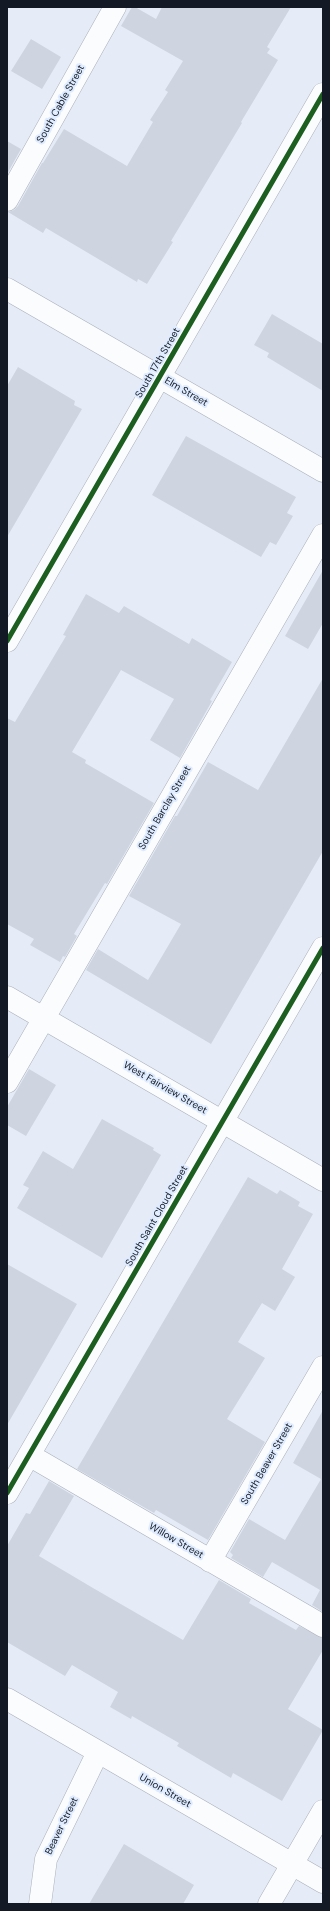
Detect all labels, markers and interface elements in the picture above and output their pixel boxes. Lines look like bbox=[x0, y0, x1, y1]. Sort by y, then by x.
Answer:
street label: South Cable Street bbox=[35, 63, 87, 145]
street label: South 17th Street bbox=[133, 326, 183, 400]
street label: Elm Street bbox=[162, 375, 210, 409]
street label: South Barclay Street bbox=[136, 764, 194, 852]
street label: West Fairview Street bbox=[121, 1059, 209, 1117]
street label: South Saint Cloud Street bbox=[123, 1164, 191, 1268]
street label: South Beaver Street bbox=[239, 1421, 295, 1507]
street label: Willow Street bbox=[147, 1521, 205, 1561]
street label: Union Street bbox=[137, 1771, 193, 1811]
street label: Beaver Street bbox=[43, 1795, 81, 1857]

